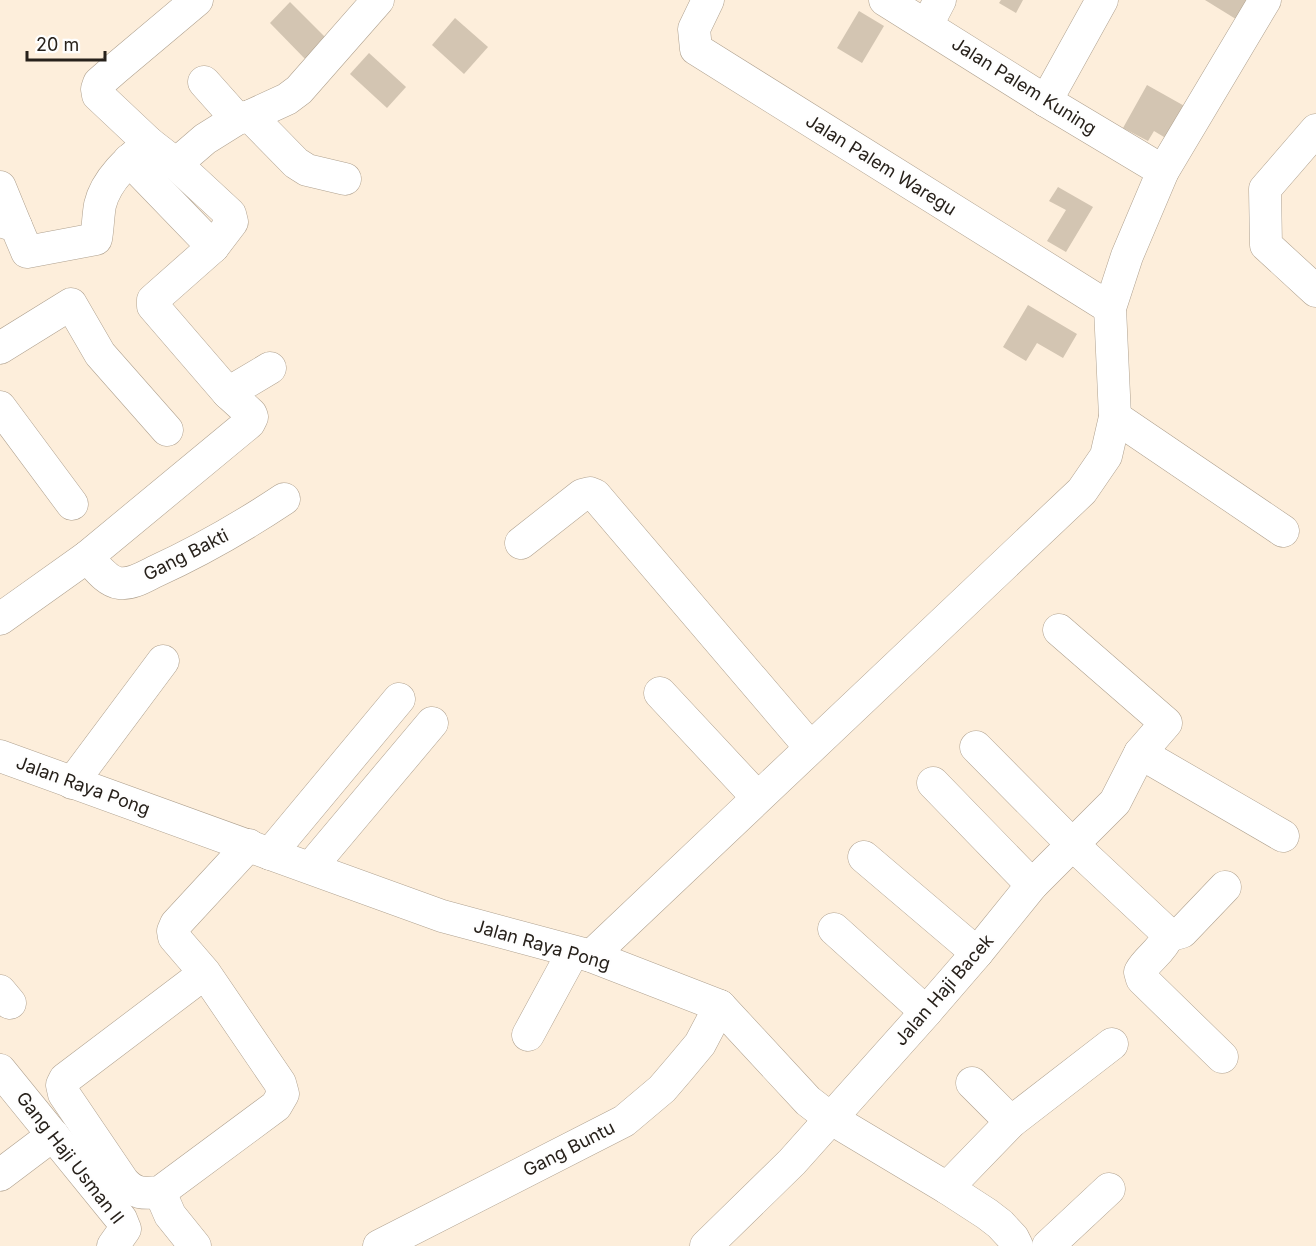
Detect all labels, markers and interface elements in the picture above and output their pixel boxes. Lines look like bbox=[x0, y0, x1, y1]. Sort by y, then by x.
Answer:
scale bar bbox=[27, 24, 105, 62]
street label: Jalan Palem Kuning bbox=[948, 33, 1100, 139]
text: 20 m bbox=[36, 34, 79, 55]
street label: Jalan Palem Waregu bbox=[802, 110, 960, 219]
street label: Gang Bakti bbox=[140, 524, 232, 585]
street label: Jalan Raya Pong bbox=[13, 752, 153, 820]
street label: Jalan Raya Pong bbox=[471, 915, 613, 974]
street label: Jalan Haji Bacek bbox=[890, 930, 998, 1050]
street label: Gang Haji Usman II bbox=[12, 1088, 128, 1228]
street label: Gang Buntu bbox=[520, 1117, 618, 1181]

